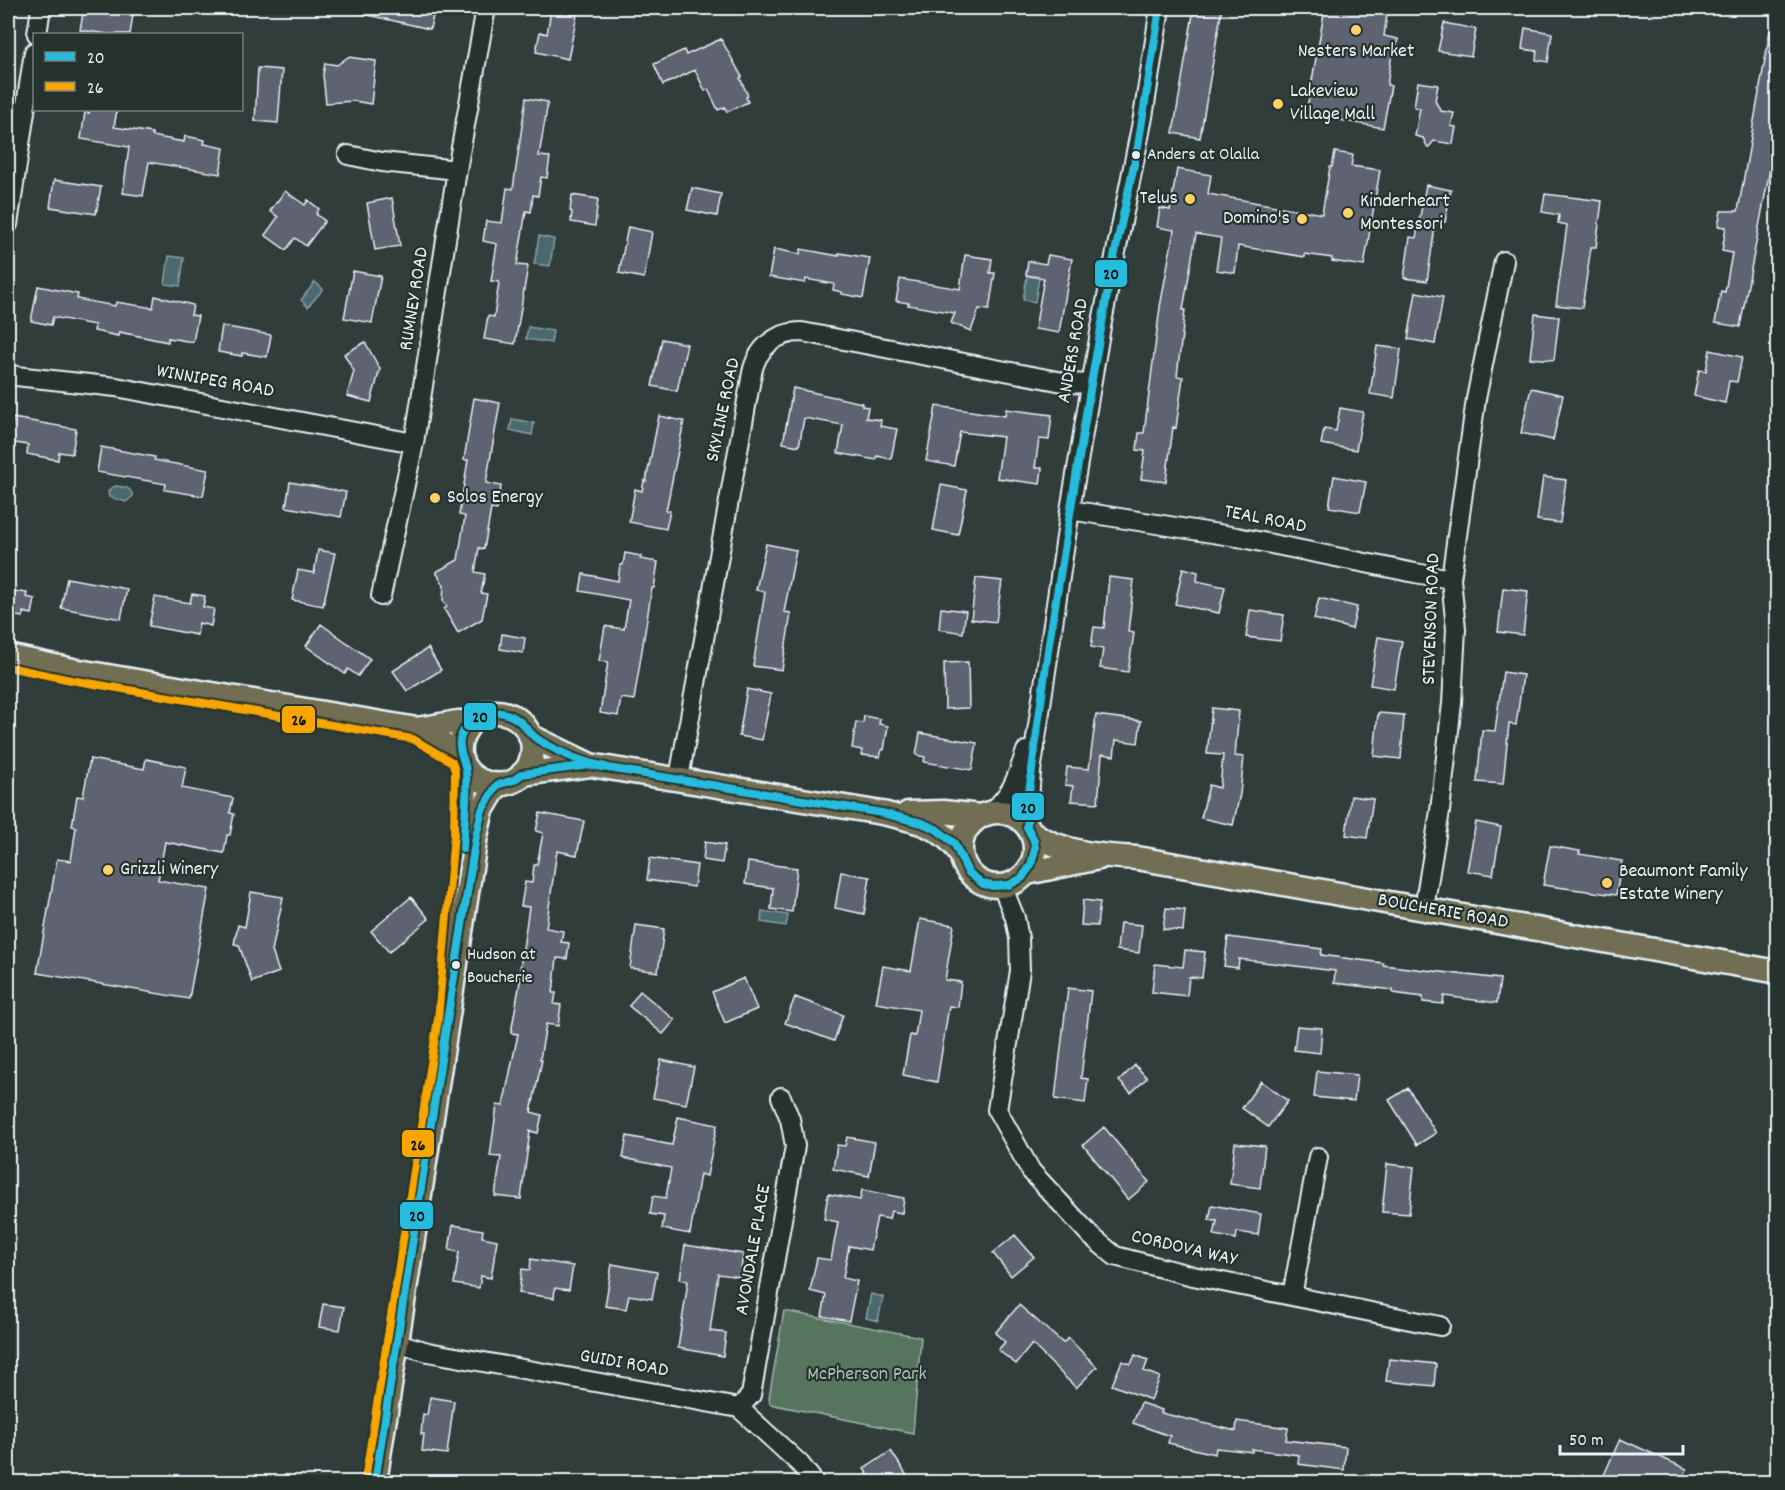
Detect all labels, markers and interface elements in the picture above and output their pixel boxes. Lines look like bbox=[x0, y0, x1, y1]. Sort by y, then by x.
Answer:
marker: Nesters Market bbox=[1349, 23, 1363, 37]
legend bbox=[33, 33, 243, 111]
place label: Nesters Market bbox=[1298, 38, 1414, 66]
text: 20 bbox=[87, 47, 105, 72]
text: 26 bbox=[87, 77, 104, 102]
place label: Lakeview Village Mall bbox=[1290, 78, 1375, 129]
marker: Lakeview Village Mall bbox=[1271, 97, 1285, 111]
place label: Anders at Olalla bbox=[1147, 143, 1260, 168]
marker: Anders at Olalla bbox=[1130, 149, 1142, 161]
place label: Telus bbox=[1139, 185, 1178, 213]
place label: Kinderheart Montessori bbox=[1360, 188, 1450, 239]
marker: Telus bbox=[1183, 192, 1197, 206]
place label: Domino's bbox=[1223, 205, 1290, 233]
marker: Kinderheart Montessori bbox=[1341, 206, 1355, 220]
marker: Domino's bbox=[1295, 212, 1309, 226]
street label: RUMNEY ROAD bbox=[393, 245, 437, 353]
line badge: 20 bbox=[1094, 259, 1128, 288]
text: 20 bbox=[1103, 264, 1119, 287]
street label: ANDERS ROAD bbox=[1051, 296, 1097, 406]
street label: SKYLINE ROAD bbox=[699, 355, 749, 465]
street label: WINNIPEG ROAD bbox=[154, 358, 276, 406]
place label: Solos Energy bbox=[447, 484, 544, 512]
marker: Solos Energy bbox=[428, 491, 442, 505]
street label: TEAL ROAD bbox=[1221, 498, 1309, 542]
street label: STEVENSON ROAD bbox=[1416, 553, 1448, 685]
line badge: 20 bbox=[463, 702, 497, 731]
line badge: 26 bbox=[281, 705, 316, 734]
text: 20 bbox=[472, 707, 488, 730]
text: 26 bbox=[292, 710, 307, 733]
line badge: 20 bbox=[1011, 792, 1045, 821]
text: 20 bbox=[1020, 798, 1036, 821]
place label: Grizzli Winery bbox=[120, 856, 219, 884]
place label: Beaumont Family Estate Winery bbox=[1619, 858, 1749, 909]
marker: Grizzli Winery bbox=[101, 863, 115, 877]
marker: Beaumont Family Estate Winery bbox=[1600, 876, 1614, 890]
street label: BOUCHERIE ROAD bbox=[1376, 887, 1510, 937]
place label: Hudson at Boucherie bbox=[467, 943, 536, 991]
marker: Hudson at Boucherie bbox=[450, 959, 462, 971]
line badge: 26 bbox=[401, 1129, 435, 1158]
text: 26 bbox=[411, 1135, 426, 1158]
street label: AVONDALE PLACE bbox=[729, 1183, 779, 1317]
line badge: 20 bbox=[399, 1201, 434, 1230]
text: 20 bbox=[409, 1206, 425, 1229]
street label: CORDOVA WAY bbox=[1128, 1223, 1240, 1275]
street label: GUIDI ROAD bbox=[577, 1342, 671, 1386]
park label: McPherson Park bbox=[807, 1361, 927, 1389]
scale bar bbox=[1560, 1418, 1683, 1456]
text: 50 m bbox=[1569, 1429, 1604, 1454]

